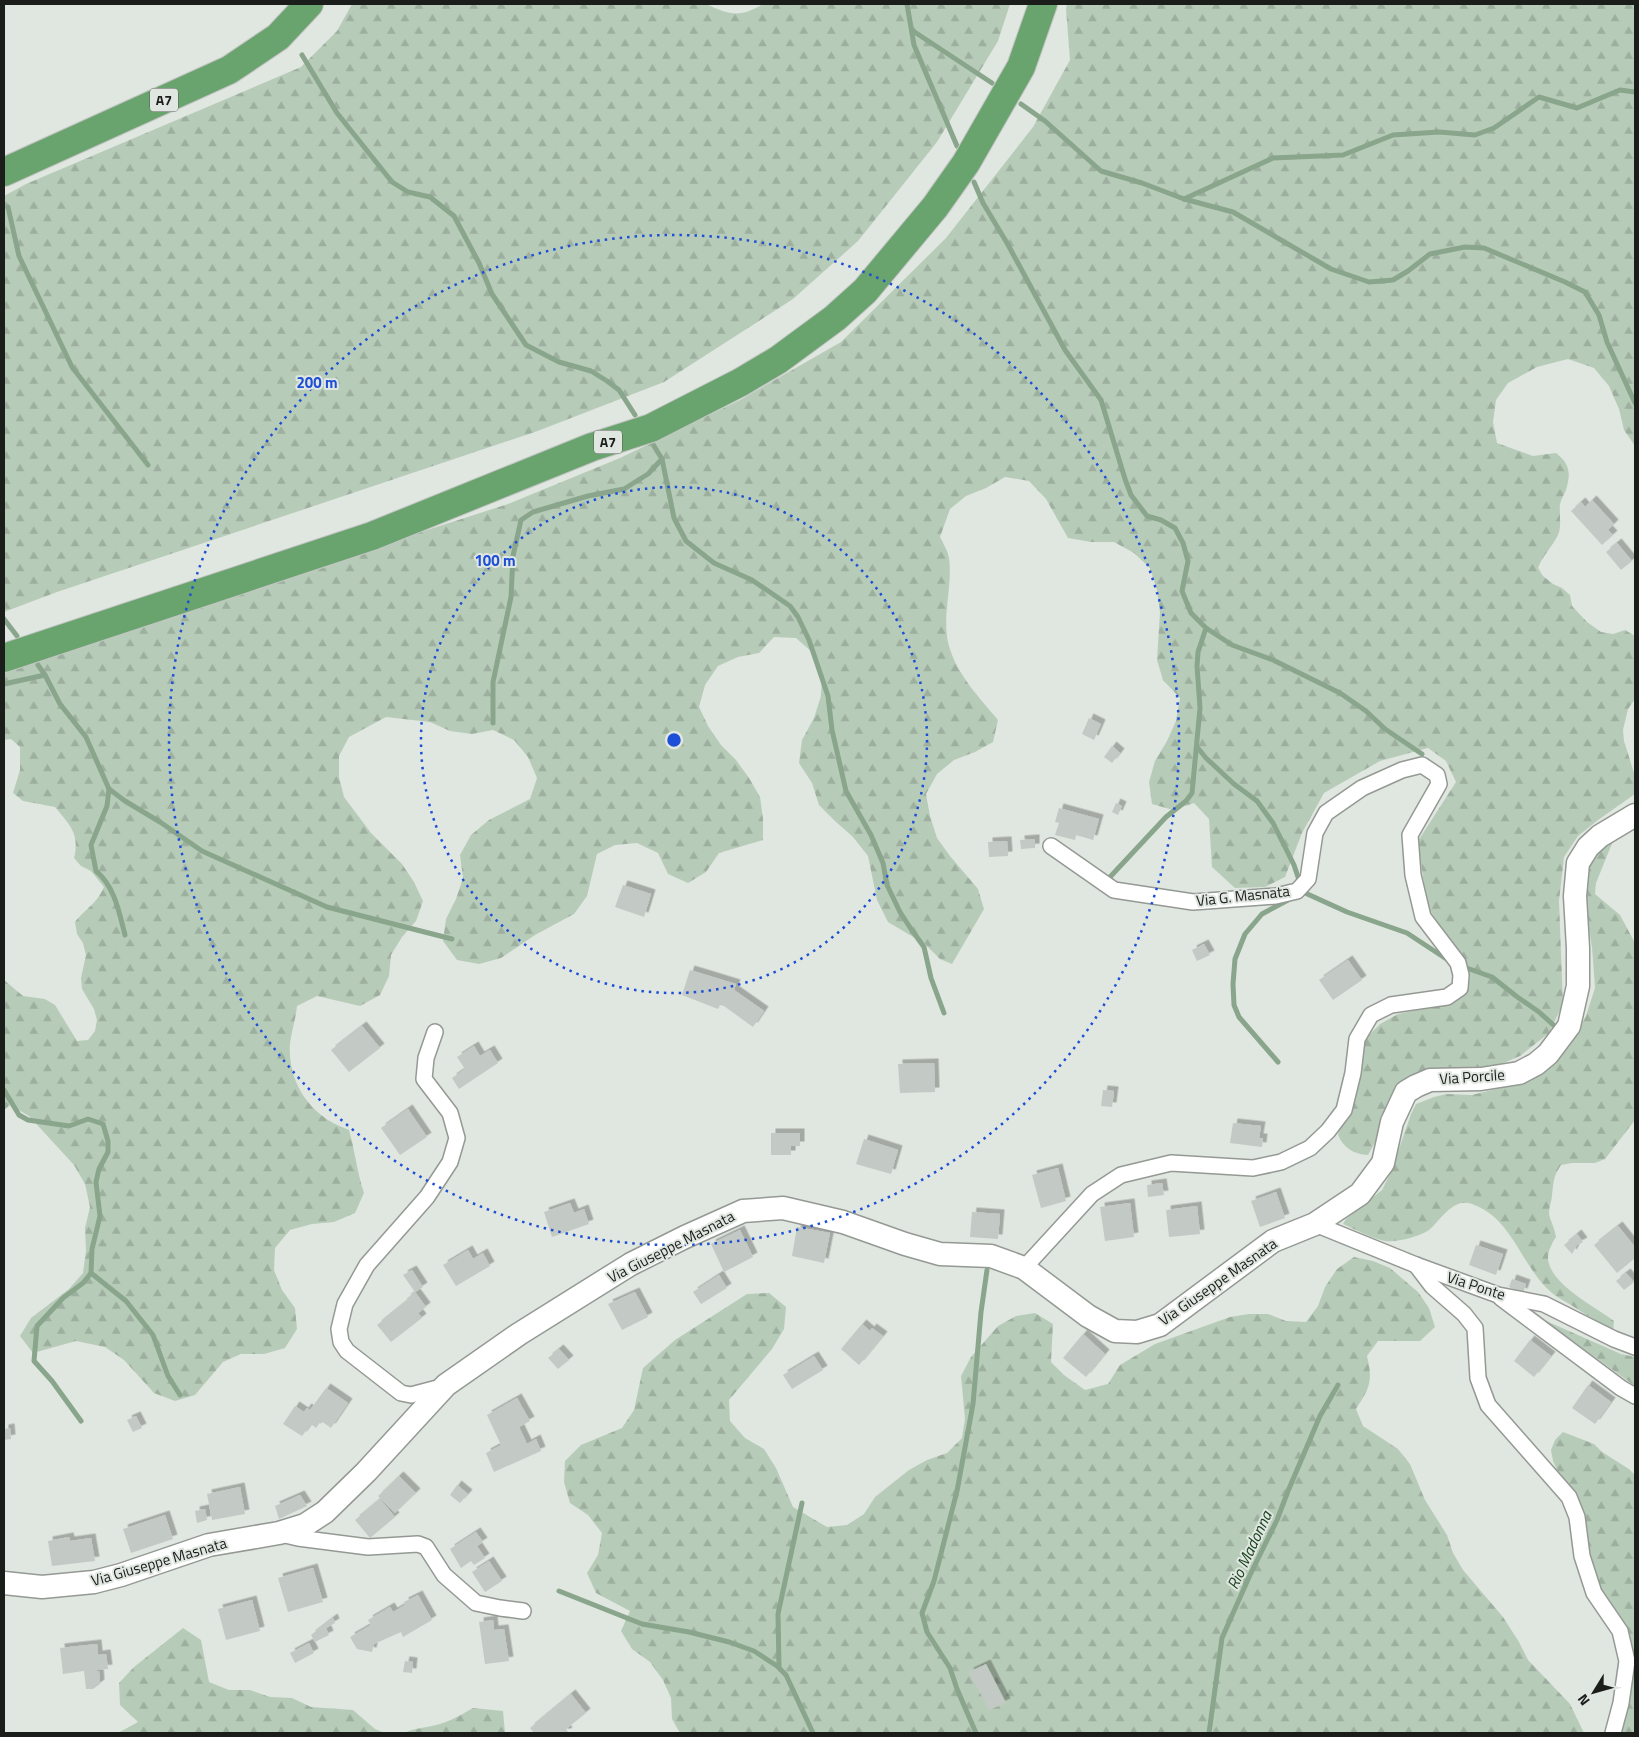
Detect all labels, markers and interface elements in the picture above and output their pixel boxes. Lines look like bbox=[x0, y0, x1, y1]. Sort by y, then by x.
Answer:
road number: A7 bbox=[150, 88, 178, 112]
text: 200 m bbox=[296, 371, 338, 394]
road number: A7 bbox=[594, 431, 622, 454]
text: 100 m bbox=[474, 549, 516, 572]
centre of rings bbox=[665, 731, 683, 749]
street label: Via G. Masnata bbox=[1195, 879, 1291, 912]
street label: Via Porcile bbox=[1438, 1063, 1505, 1090]
street label: Via Giuseppe Masnata bbox=[603, 1204, 739, 1289]
street label: Via Giuseppe Masnata bbox=[1154, 1232, 1282, 1331]
street label: Via Ponte bbox=[1444, 1265, 1508, 1306]
water label: Rio Madonna bbox=[1220, 1506, 1278, 1593]
street label: Via Giuseppe Masnata bbox=[88, 1531, 230, 1592]
north arrow bbox=[1569, 1667, 1619, 1717]
text: N bbox=[1572, 1690, 1595, 1710]

